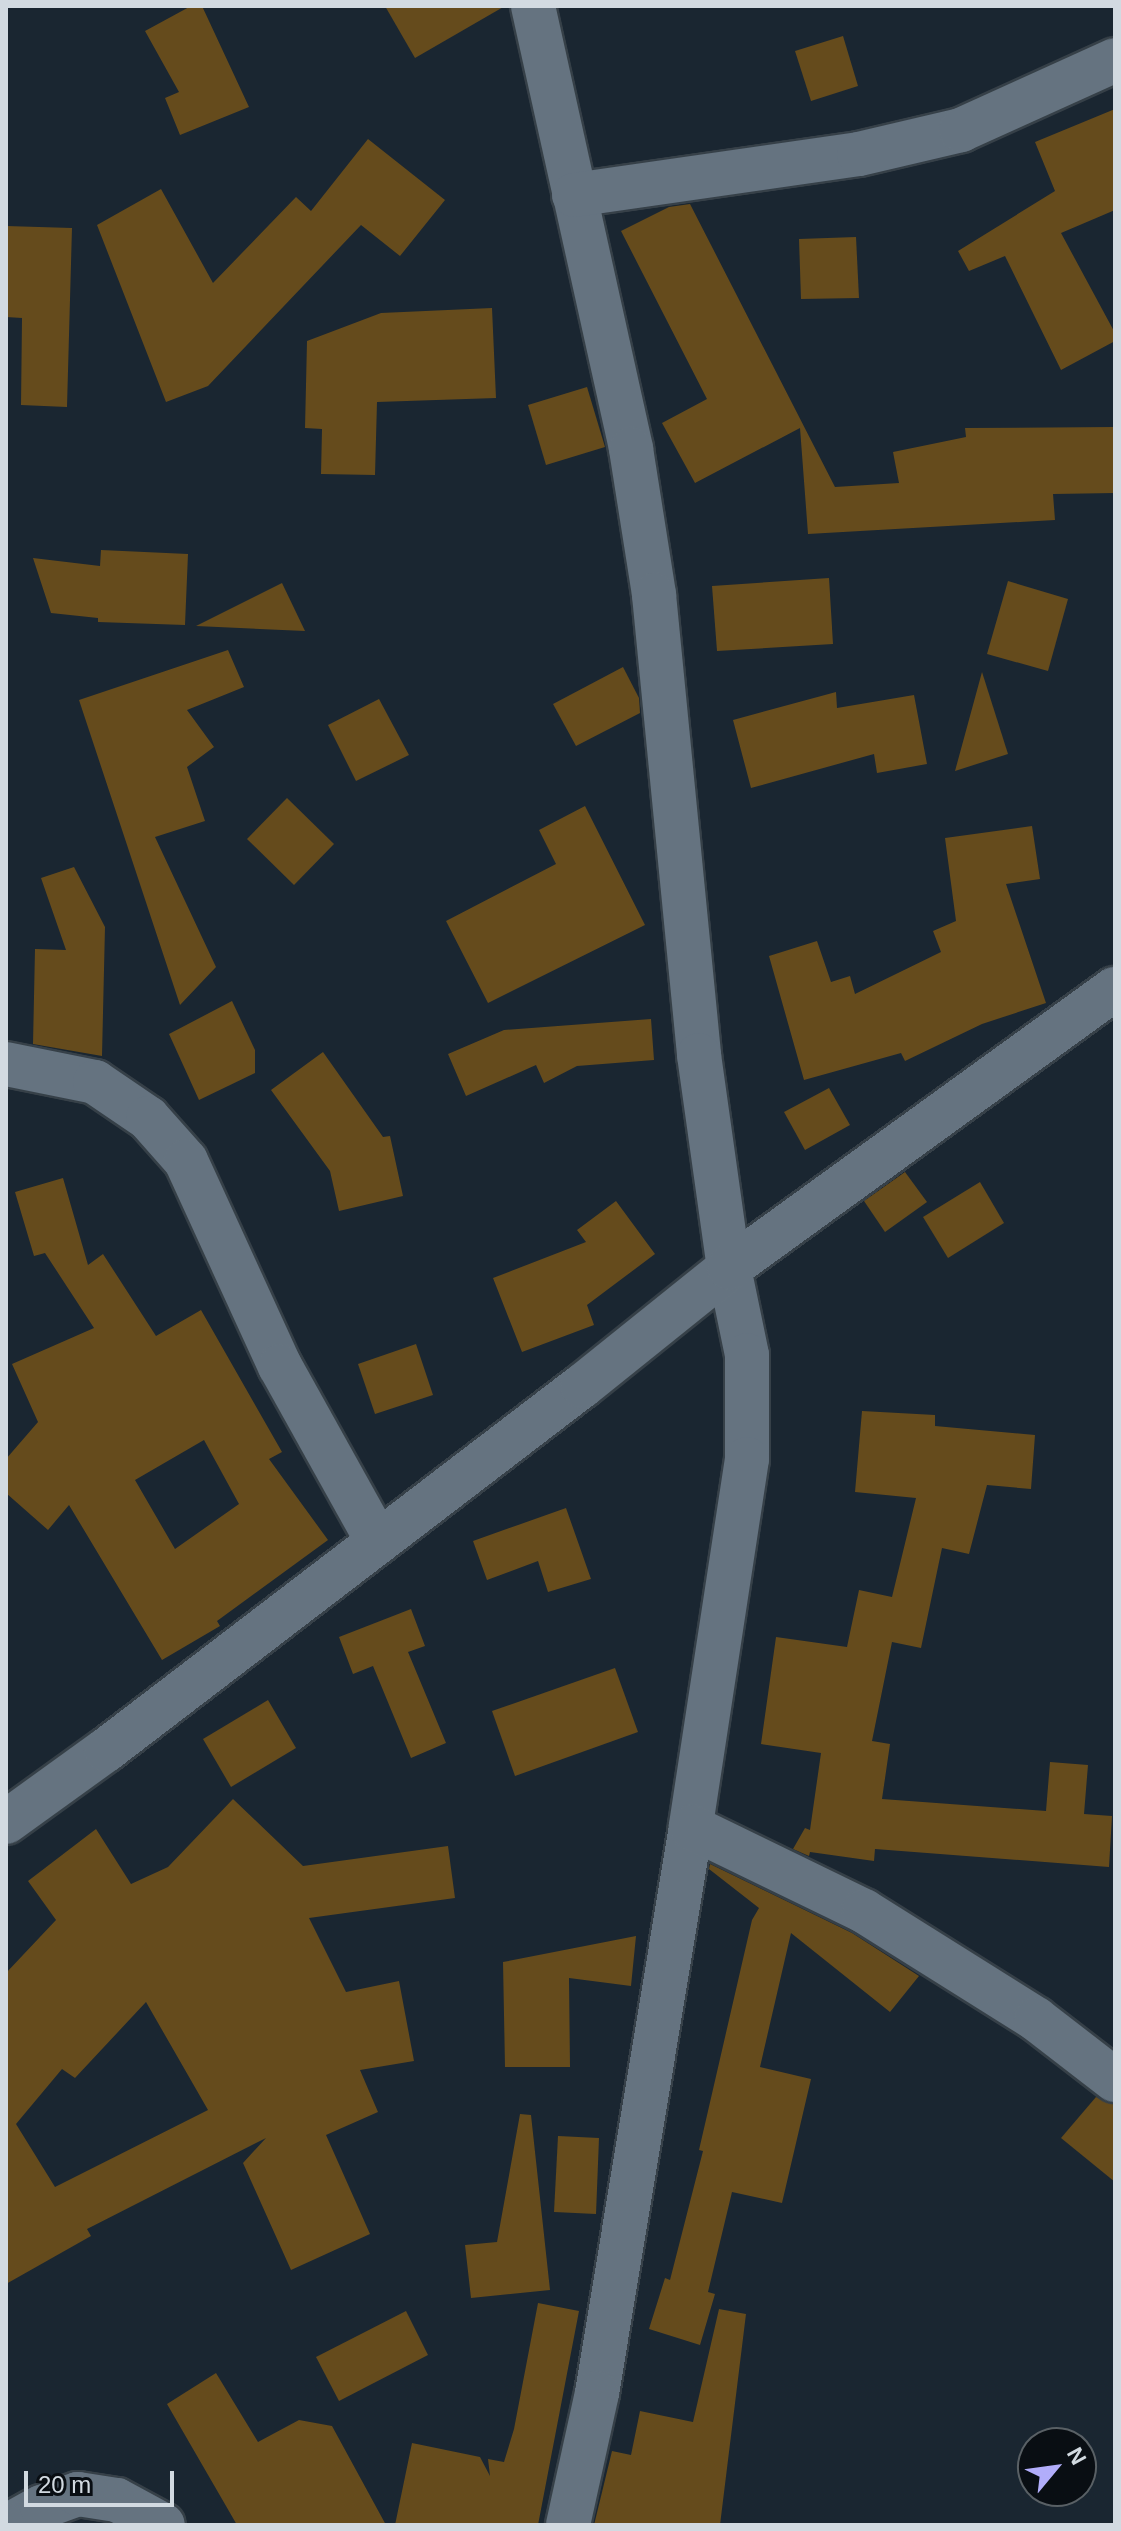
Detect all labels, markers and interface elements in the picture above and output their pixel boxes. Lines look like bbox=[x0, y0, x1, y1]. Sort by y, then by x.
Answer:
north arrow bbox=[1017, 2427, 1097, 2507]
text: N bbox=[1062, 2443, 1091, 2469]
scale bar bbox=[28, 2455, 178, 2505]
text: 20 m bbox=[38, 2471, 91, 2498]

